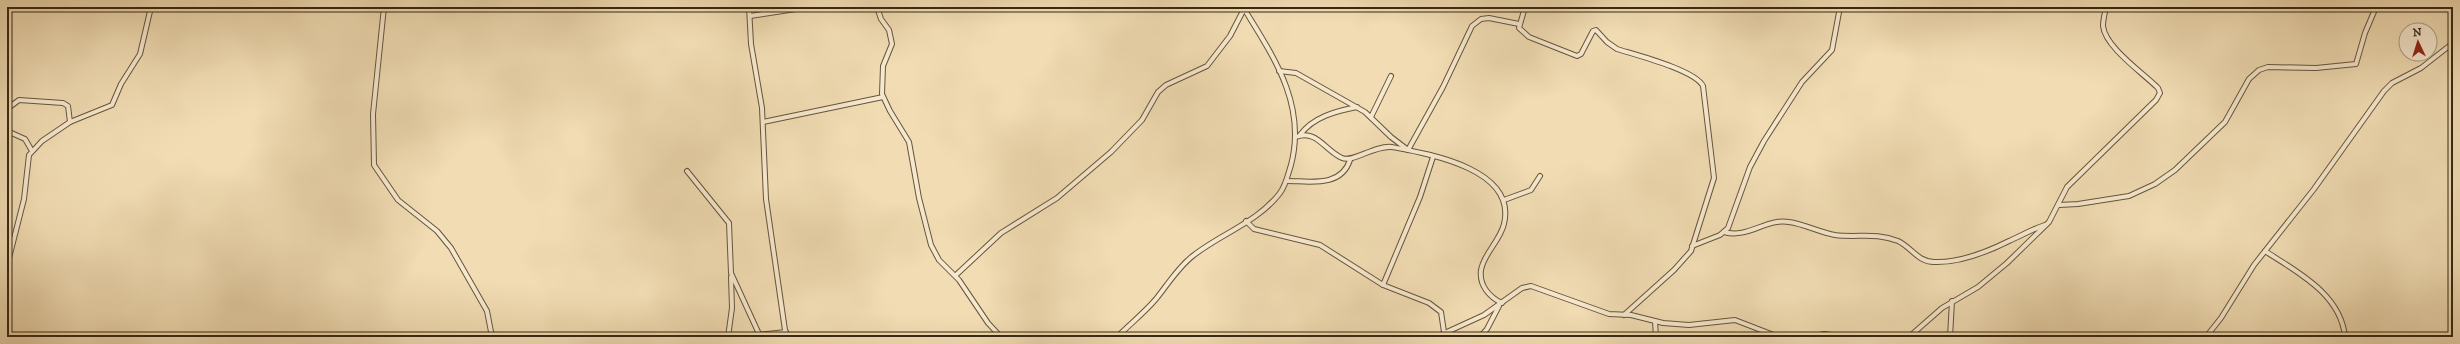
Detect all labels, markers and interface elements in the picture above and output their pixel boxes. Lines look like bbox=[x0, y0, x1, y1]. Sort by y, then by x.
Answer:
north arrow bbox=[2398, 22, 2438, 62]
text: N bbox=[2412, 26, 2422, 40]

